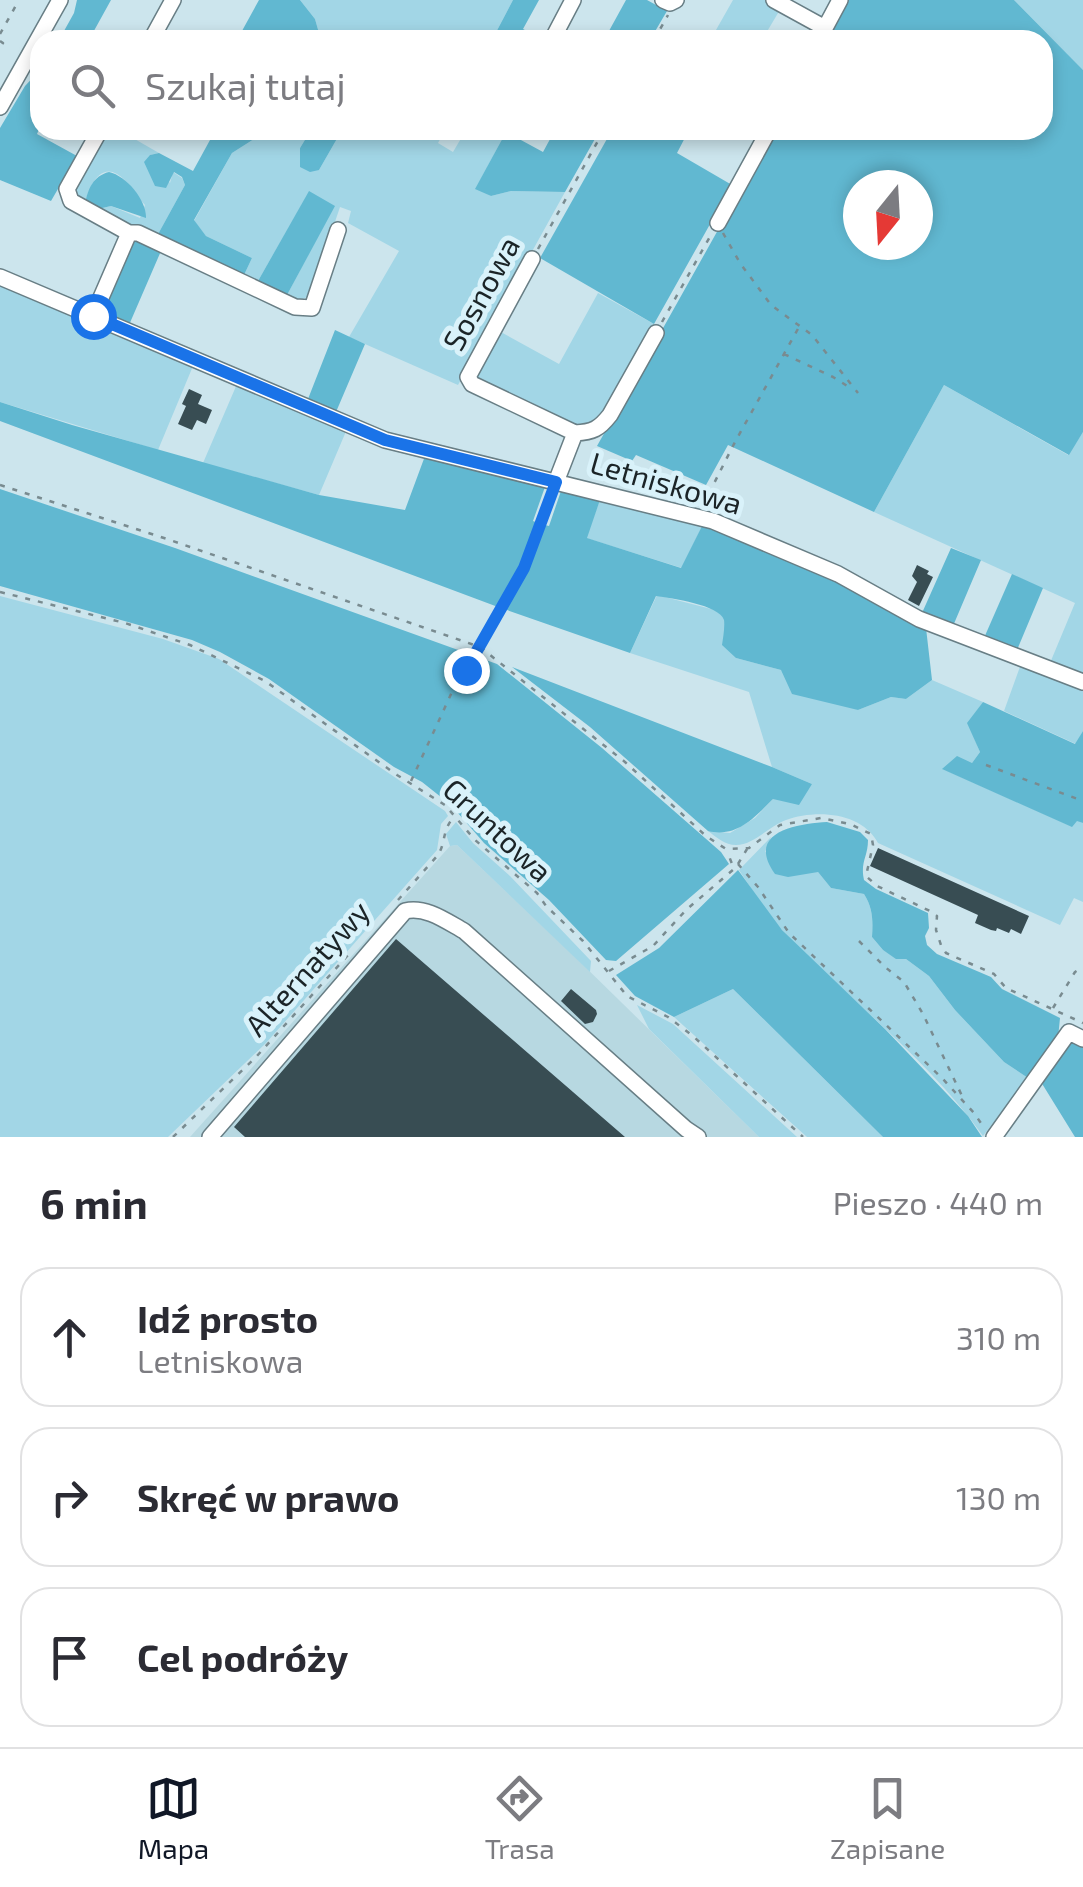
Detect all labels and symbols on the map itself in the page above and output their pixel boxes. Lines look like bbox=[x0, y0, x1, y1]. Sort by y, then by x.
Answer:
north arrow bbox=[843, 170, 933, 260]
street label: Sosnowa bbox=[434, 230, 526, 356]
route start bbox=[71, 294, 117, 340]
street label: Letniskowa bbox=[587, 443, 746, 521]
route end bbox=[444, 648, 490, 694]
street label: Gruntowa bbox=[437, 770, 560, 889]
street label: Alternatywy bbox=[237, 893, 376, 1042]

